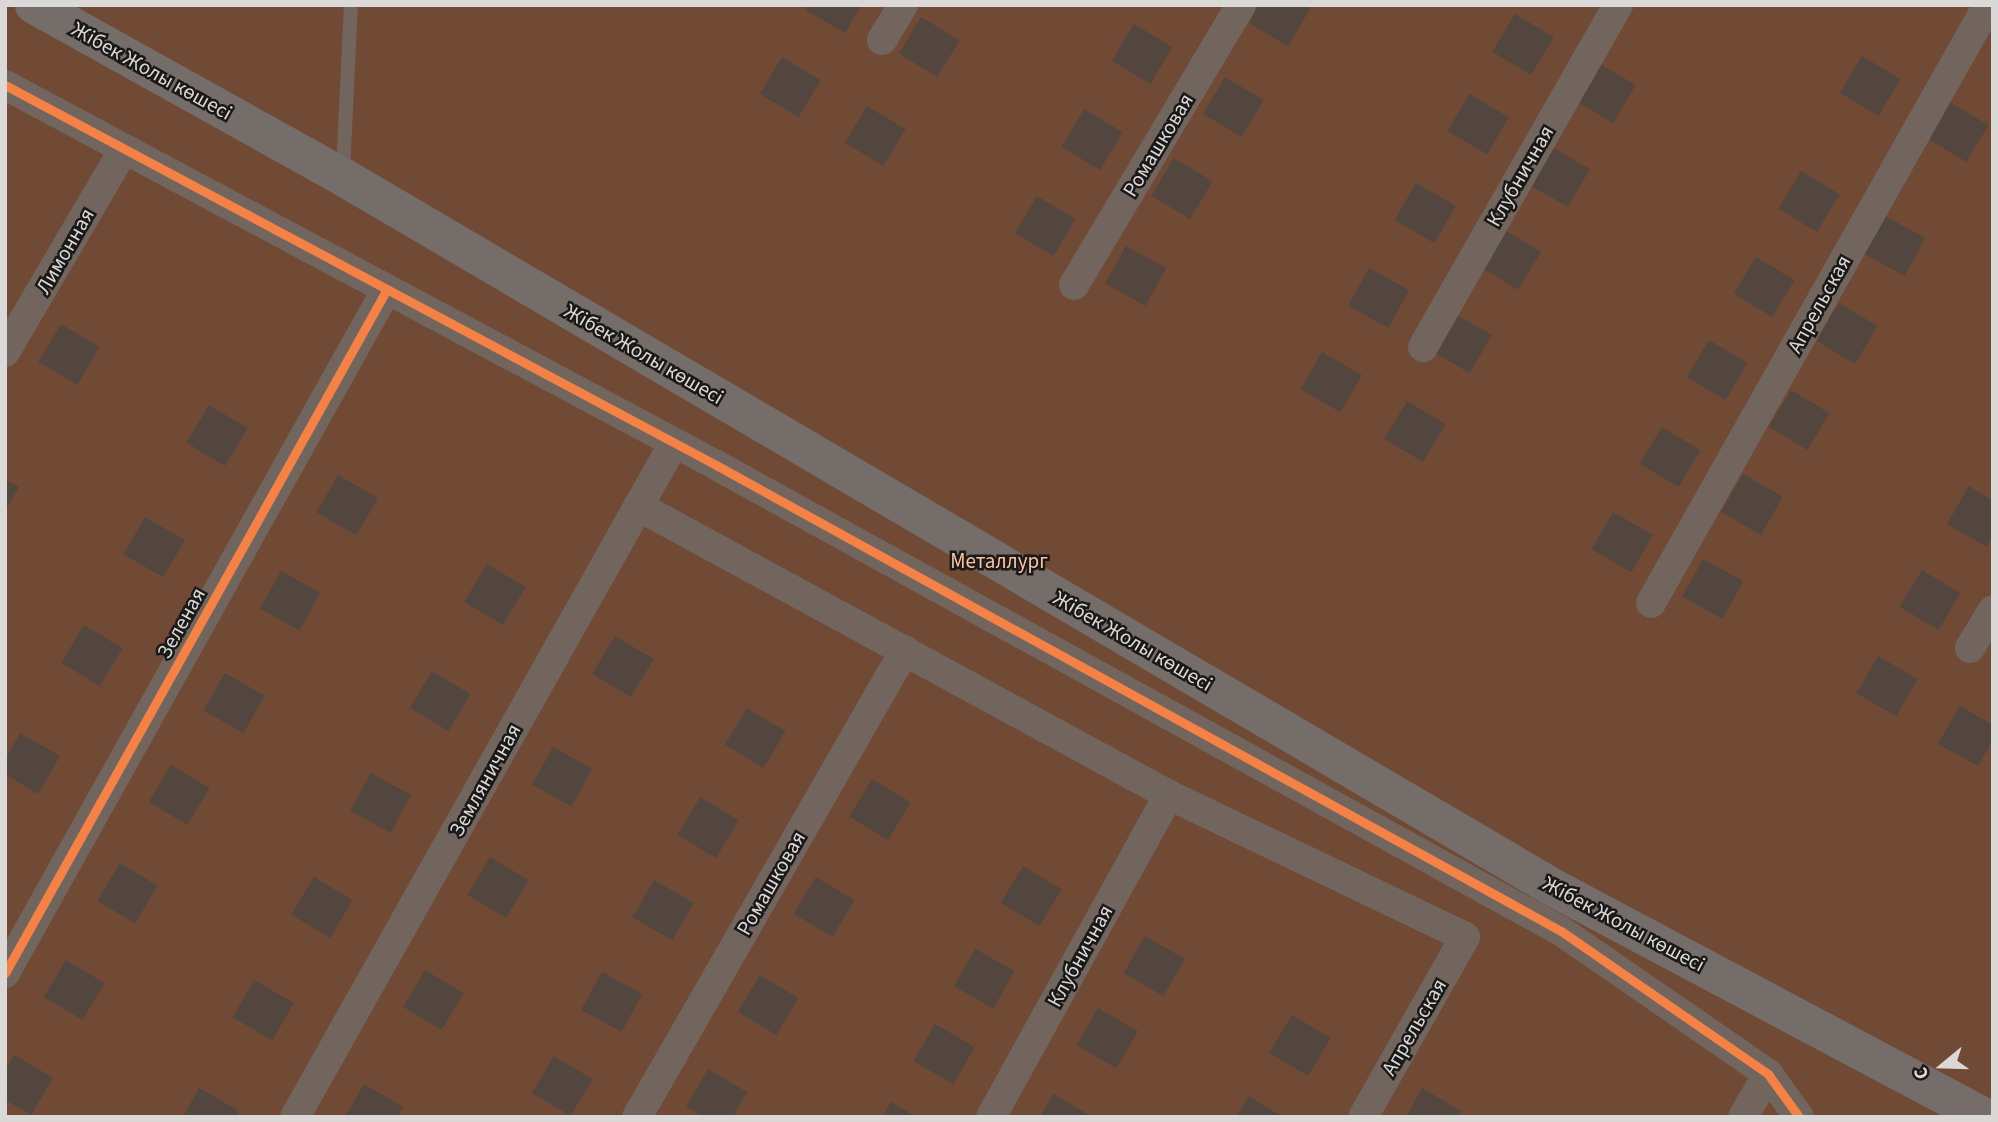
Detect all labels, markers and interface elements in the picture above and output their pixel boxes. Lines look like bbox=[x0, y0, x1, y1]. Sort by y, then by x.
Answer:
street label: Жібек Жолы көшесі bbox=[67, 16, 237, 126]
street label: Ромашковая bbox=[1117, 89, 1199, 201]
street label: Клубничная bbox=[1481, 121, 1559, 231]
street label: Лимонная bbox=[30, 204, 100, 298]
street label: Апрельская bbox=[1782, 251, 1856, 357]
street label: Жібек Жолы көшесі bbox=[560, 298, 728, 410]
park label: Металлург bbox=[950, 548, 1048, 574]
street label: Зеленая bbox=[151, 583, 211, 663]
street label: Жібек Жолы көшесі bbox=[1049, 585, 1217, 697]
street label: Земляничная bbox=[444, 719, 526, 841]
street label: Ромашковая bbox=[731, 827, 811, 939]
street label: Жібек Жолы көшесі bbox=[1539, 871, 1709, 977]
street label: Клубничная bbox=[1042, 901, 1118, 1011]
street label: Апрельская bbox=[1376, 974, 1452, 1080]
north arrow bbox=[1907, 1031, 1977, 1101]
text: С bbox=[1907, 1063, 1936, 1083]

